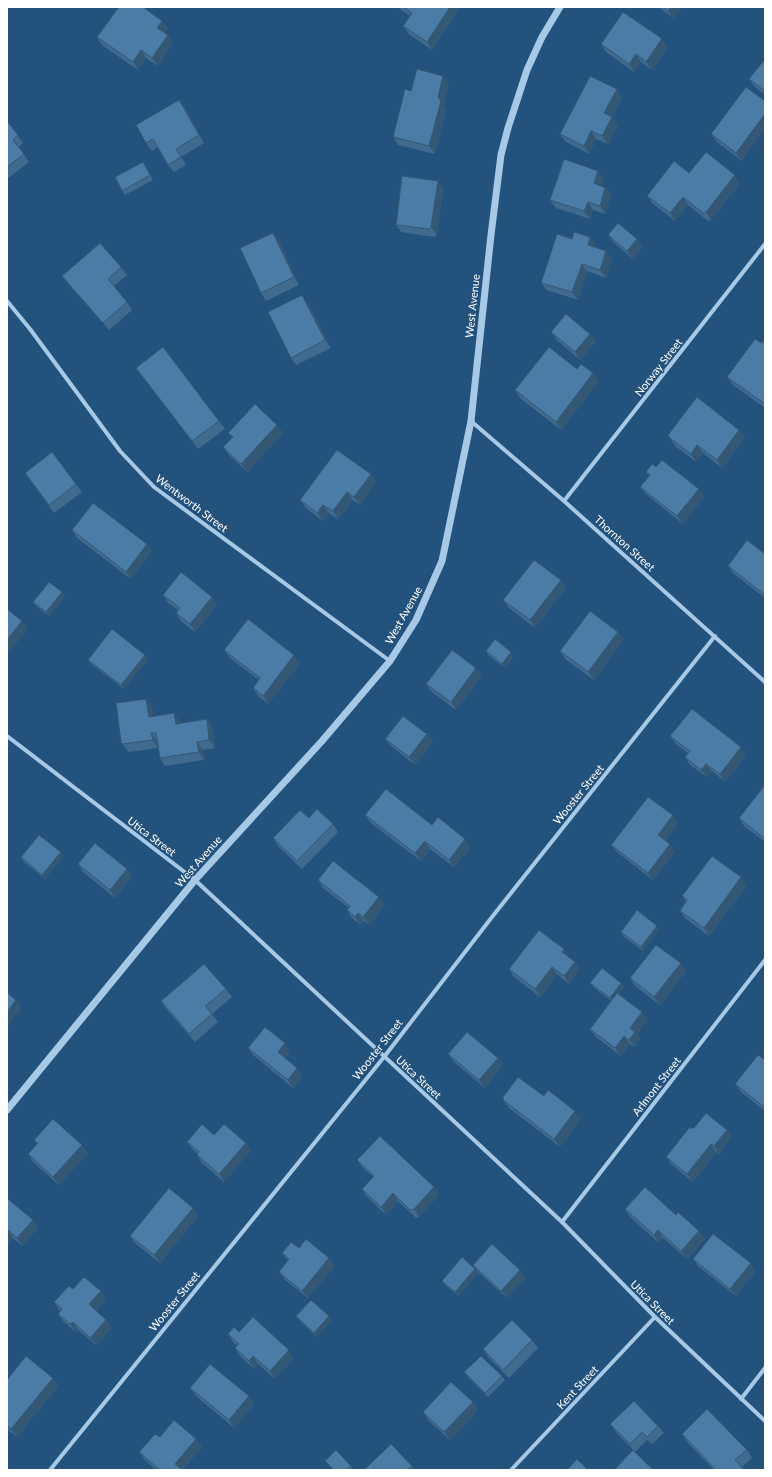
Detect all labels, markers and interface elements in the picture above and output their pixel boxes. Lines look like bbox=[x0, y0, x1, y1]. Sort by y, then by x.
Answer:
street label: West Avenue bbox=[462, 273, 482, 339]
street label: Norway Street bbox=[631, 336, 685, 398]
street label: Wentworth Street bbox=[153, 472, 231, 534]
street label: Thornton Street bbox=[592, 512, 658, 574]
street label: West Avenue bbox=[382, 584, 424, 646]
street label: Wooster Street bbox=[550, 761, 606, 827]
street label: Utica Street bbox=[125, 814, 179, 858]
street label: West Avenue bbox=[172, 832, 224, 889]
street label: Wooster Street bbox=[349, 1016, 405, 1082]
street label: Utica Street bbox=[394, 1053, 444, 1101]
street label: Arlmont Street bbox=[629, 1054, 683, 1118]
street label: Wooster Street bbox=[146, 1268, 202, 1334]
street label: Utica Street bbox=[628, 1277, 678, 1327]
street label: Kent Street bbox=[554, 1363, 600, 1411]

